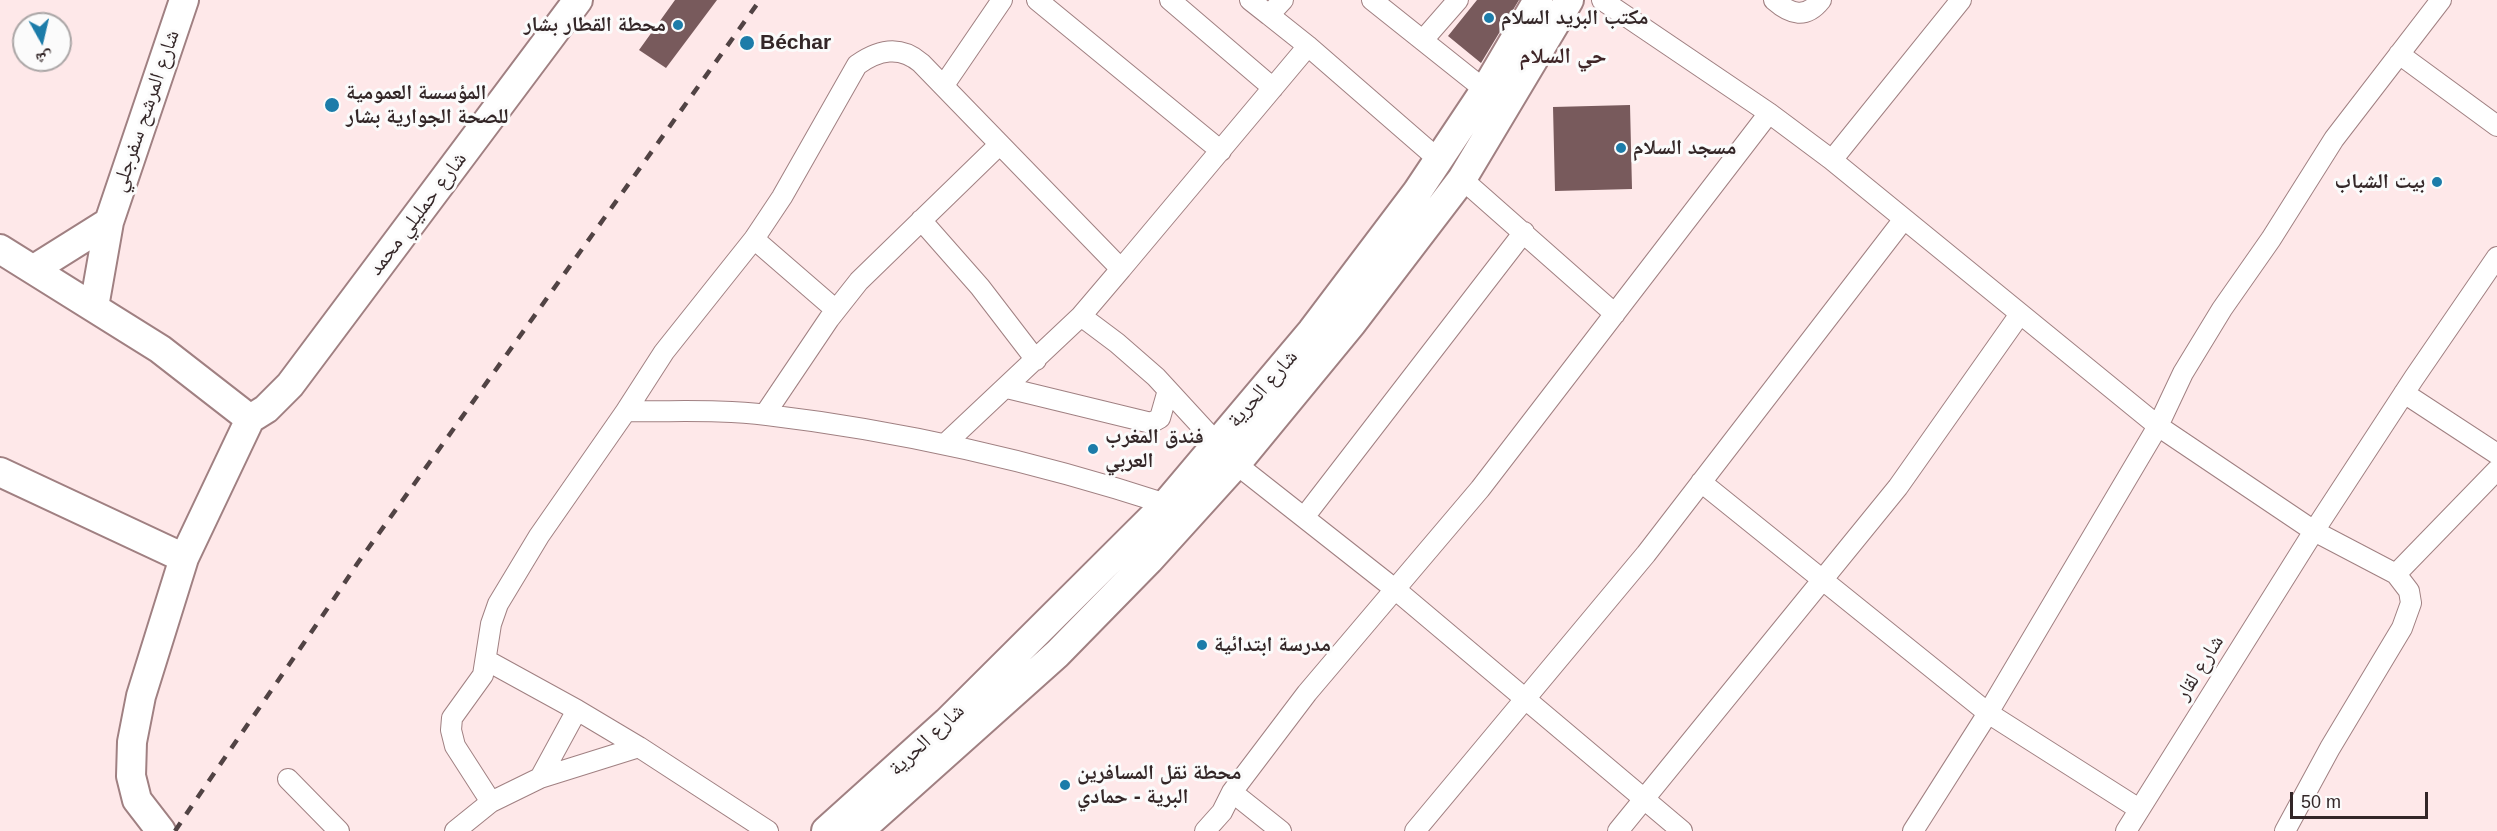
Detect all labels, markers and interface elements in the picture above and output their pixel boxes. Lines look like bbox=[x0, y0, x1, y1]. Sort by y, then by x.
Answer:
place label: مكتب البريد السلام bbox=[1501, 5, 1648, 31]
marker: مكتب البريد السلام bbox=[1482, 11, 1496, 25]
north arrow bbox=[12, 12, 72, 72]
place label: محطة القطار بشار bbox=[524, 12, 666, 38]
marker: محطة القطار بشار bbox=[671, 18, 685, 32]
street label: شارع المرشح سفرجلي bbox=[107, 27, 185, 195]
place label: Béchar bbox=[760, 30, 831, 56]
marker: Béchar bbox=[738, 34, 756, 52]
district label: حي السلام bbox=[1520, 44, 1606, 70]
text: ش bbox=[35, 49, 54, 68]
place label: المؤسسة العمومية للصحة الجوارية بشار bbox=[346, 80, 509, 130]
marker: المؤسسة العمومية للصحة الجوارية بشار bbox=[323, 96, 341, 114]
place label: مسجد السلام bbox=[1633, 135, 1736, 161]
marker: مسجد السلام bbox=[1614, 141, 1628, 155]
street label: شارع حمليلي محمد bbox=[363, 147, 473, 281]
place label: بيت الشباب bbox=[2334, 169, 2425, 195]
marker: بيت الشباب bbox=[2430, 175, 2444, 189]
street label: شارع الحرية bbox=[1223, 345, 1303, 433]
place label: فندق المغرب العربي bbox=[1105, 424, 1204, 474]
marker: فندق المغرب العربي bbox=[1086, 442, 1100, 456]
street label: شارع لقار bbox=[2170, 631, 2230, 705]
place label: مدرسة ابتدائية bbox=[1214, 632, 1331, 658]
marker: مدرسة ابتدائية bbox=[1195, 638, 1209, 652]
street label: شارع الحرية bbox=[884, 699, 970, 781]
place label: محطة نقل المسافرين البرية - حمادي bbox=[1077, 760, 1241, 810]
marker: محطة نقل المسافرين البرية - حمادي bbox=[1058, 778, 1072, 792]
scale bar bbox=[2293, 780, 2431, 818]
text: 50 m bbox=[2301, 792, 2341, 812]

